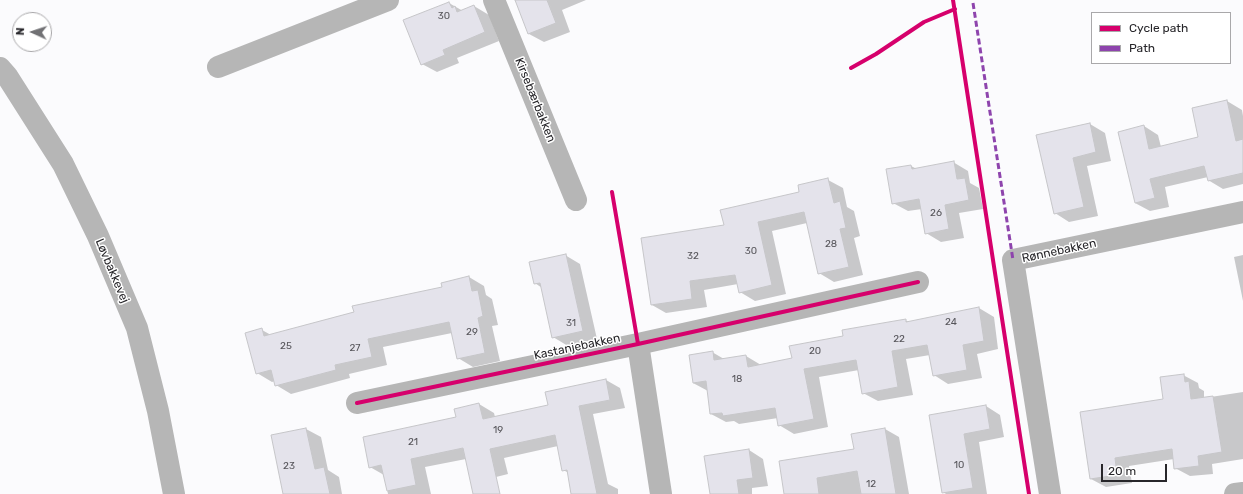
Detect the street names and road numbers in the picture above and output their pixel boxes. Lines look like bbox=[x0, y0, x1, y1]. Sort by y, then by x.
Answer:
street label: Kirsebærbakken bbox=[512, 56, 558, 144]
street label: Rønnebakken bbox=[1020, 236, 1098, 266]
street label: Løvbakkevej bbox=[92, 237, 132, 305]
street label: Kastanjebakken bbox=[532, 331, 622, 363]

